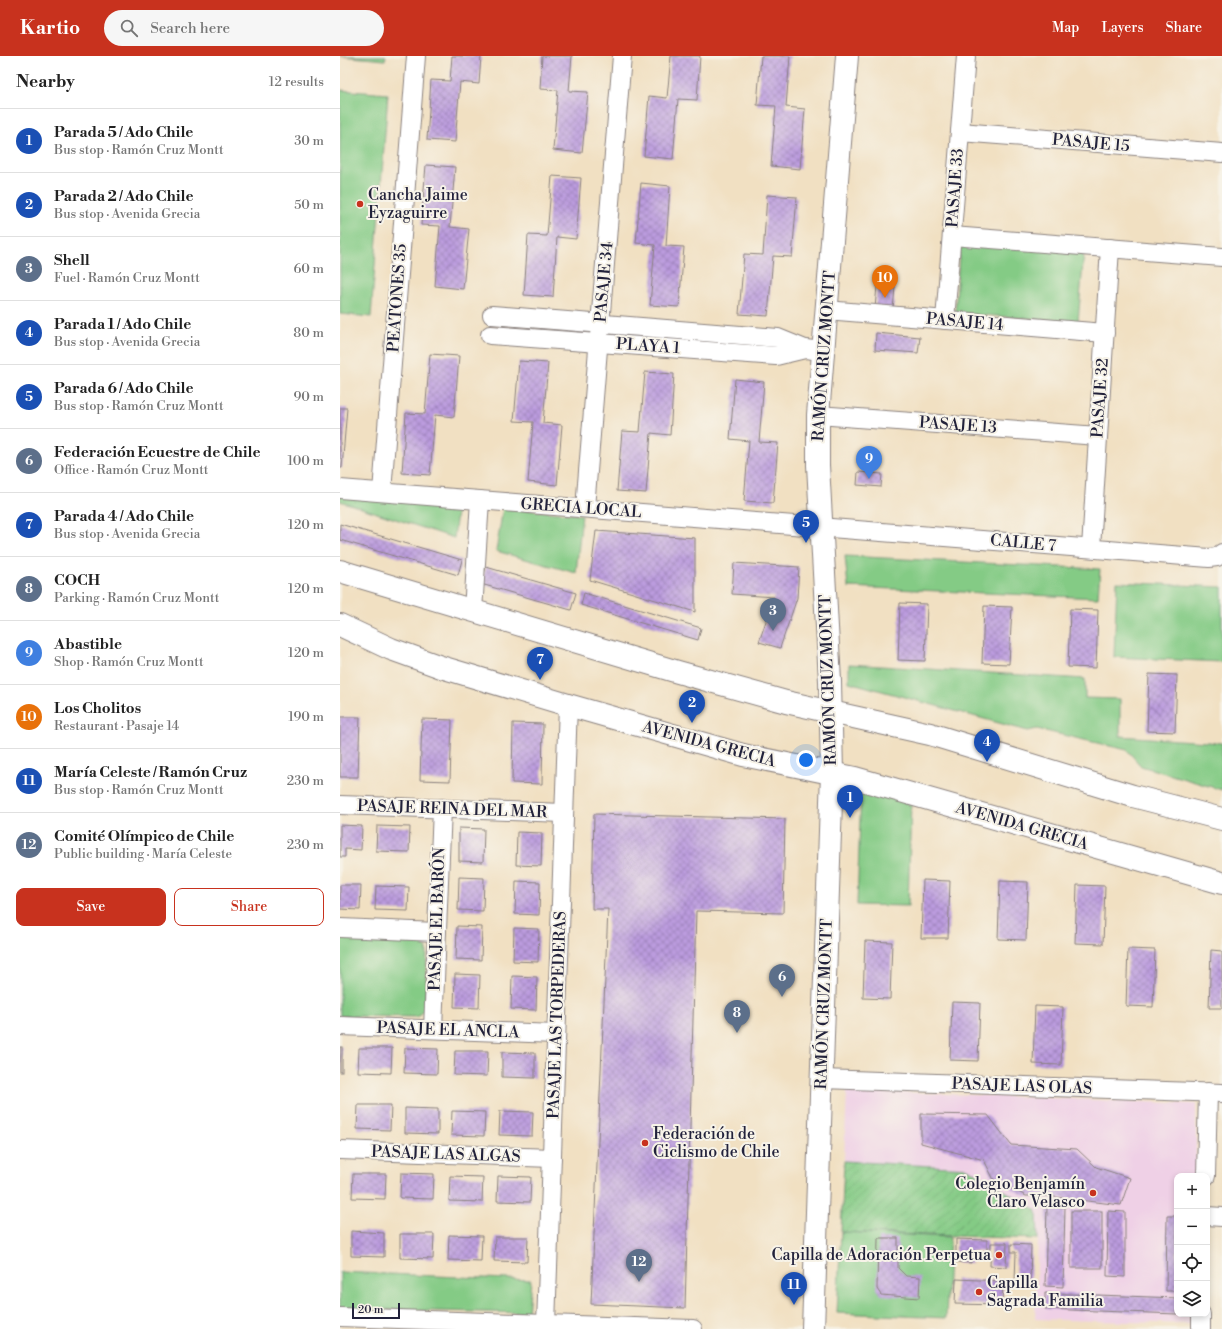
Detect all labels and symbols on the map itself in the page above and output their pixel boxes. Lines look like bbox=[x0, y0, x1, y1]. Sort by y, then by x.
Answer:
street label: PASAJE 15 bbox=[1051, 130, 1131, 156]
street label: PASAJE 33 bbox=[942, 147, 968, 228]
place label: Cancha Jaime Eyzaguirre bbox=[368, 185, 468, 223]
marker: Cancha Jaime Eyzaguirre bbox=[355, 199, 365, 209]
street label: PASAJE 34 bbox=[591, 240, 618, 323]
street label: PEATONES 35 bbox=[383, 243, 411, 353]
pin: 10 bbox=[872, 265, 898, 298]
street label: RAMÓN CRUZ MONTT bbox=[806, 270, 840, 442]
street label: PASAJE 14 bbox=[925, 309, 1005, 335]
street label: PLAYA 1 bbox=[615, 334, 681, 358]
street label: PASAJE 32 bbox=[1087, 357, 1113, 439]
street label: PASAJE 13 bbox=[918, 412, 998, 438]
pin: 9 bbox=[856, 446, 882, 479]
street label: GRECIA LOCAL bbox=[520, 494, 642, 522]
pin: 5 bbox=[793, 510, 819, 543]
street label: CALLE 7 bbox=[989, 530, 1057, 556]
street label: RAMÓN CRUZ MONTT bbox=[813, 594, 841, 766]
pin: 3 bbox=[760, 598, 786, 631]
pin: 7 bbox=[527, 647, 553, 680]
pin: 2 bbox=[679, 690, 705, 723]
street label: AVENIDA GRECIA bbox=[639, 716, 779, 772]
pin: 4 bbox=[974, 729, 1000, 762]
your location bbox=[796, 750, 816, 770]
pin: 1 bbox=[837, 785, 863, 818]
street label: PASAJE REINA DEL MAR bbox=[357, 796, 548, 822]
street label: AVENIDA GRECIA bbox=[952, 797, 1092, 855]
street label: PASAJE EL BARÓN bbox=[422, 847, 450, 991]
street label: PASAJE LAS TORPEDERAS bbox=[543, 911, 571, 1119]
street label: RAMÓN CRUZ MONTT bbox=[809, 918, 837, 1090]
pin: 6 bbox=[769, 964, 795, 997]
pin: 8 bbox=[724, 1000, 750, 1033]
street label: PASAJE EL ANCLA bbox=[376, 1018, 521, 1043]
street label: PASAJE LAS OLAS bbox=[951, 1074, 1093, 1098]
place label: Federación de Ciclismo de Chile bbox=[653, 1124, 780, 1162]
marker: Federación de Ciclismo de Chile bbox=[640, 1138, 650, 1148]
street label: PASAJE LAS ALGAS bbox=[371, 1141, 521, 1167]
place label: Colegio Benjamín Claro Velasco bbox=[955, 1174, 1085, 1212]
marker: Colegio Benjamín Claro Velasco bbox=[1088, 1188, 1098, 1198]
place label: Capilla de Adoración Perpetua bbox=[772, 1245, 992, 1265]
pin: 12 bbox=[626, 1249, 652, 1282]
marker: Capilla de Adoración Perpetua bbox=[994, 1250, 1004, 1260]
pin: 11 bbox=[781, 1272, 807, 1305]
place label: Capilla Sagrada Familia bbox=[987, 1273, 1104, 1311]
marker: Capilla Sagrada Familia bbox=[974, 1287, 984, 1297]
scale bar bbox=[352, 1301, 400, 1320]

